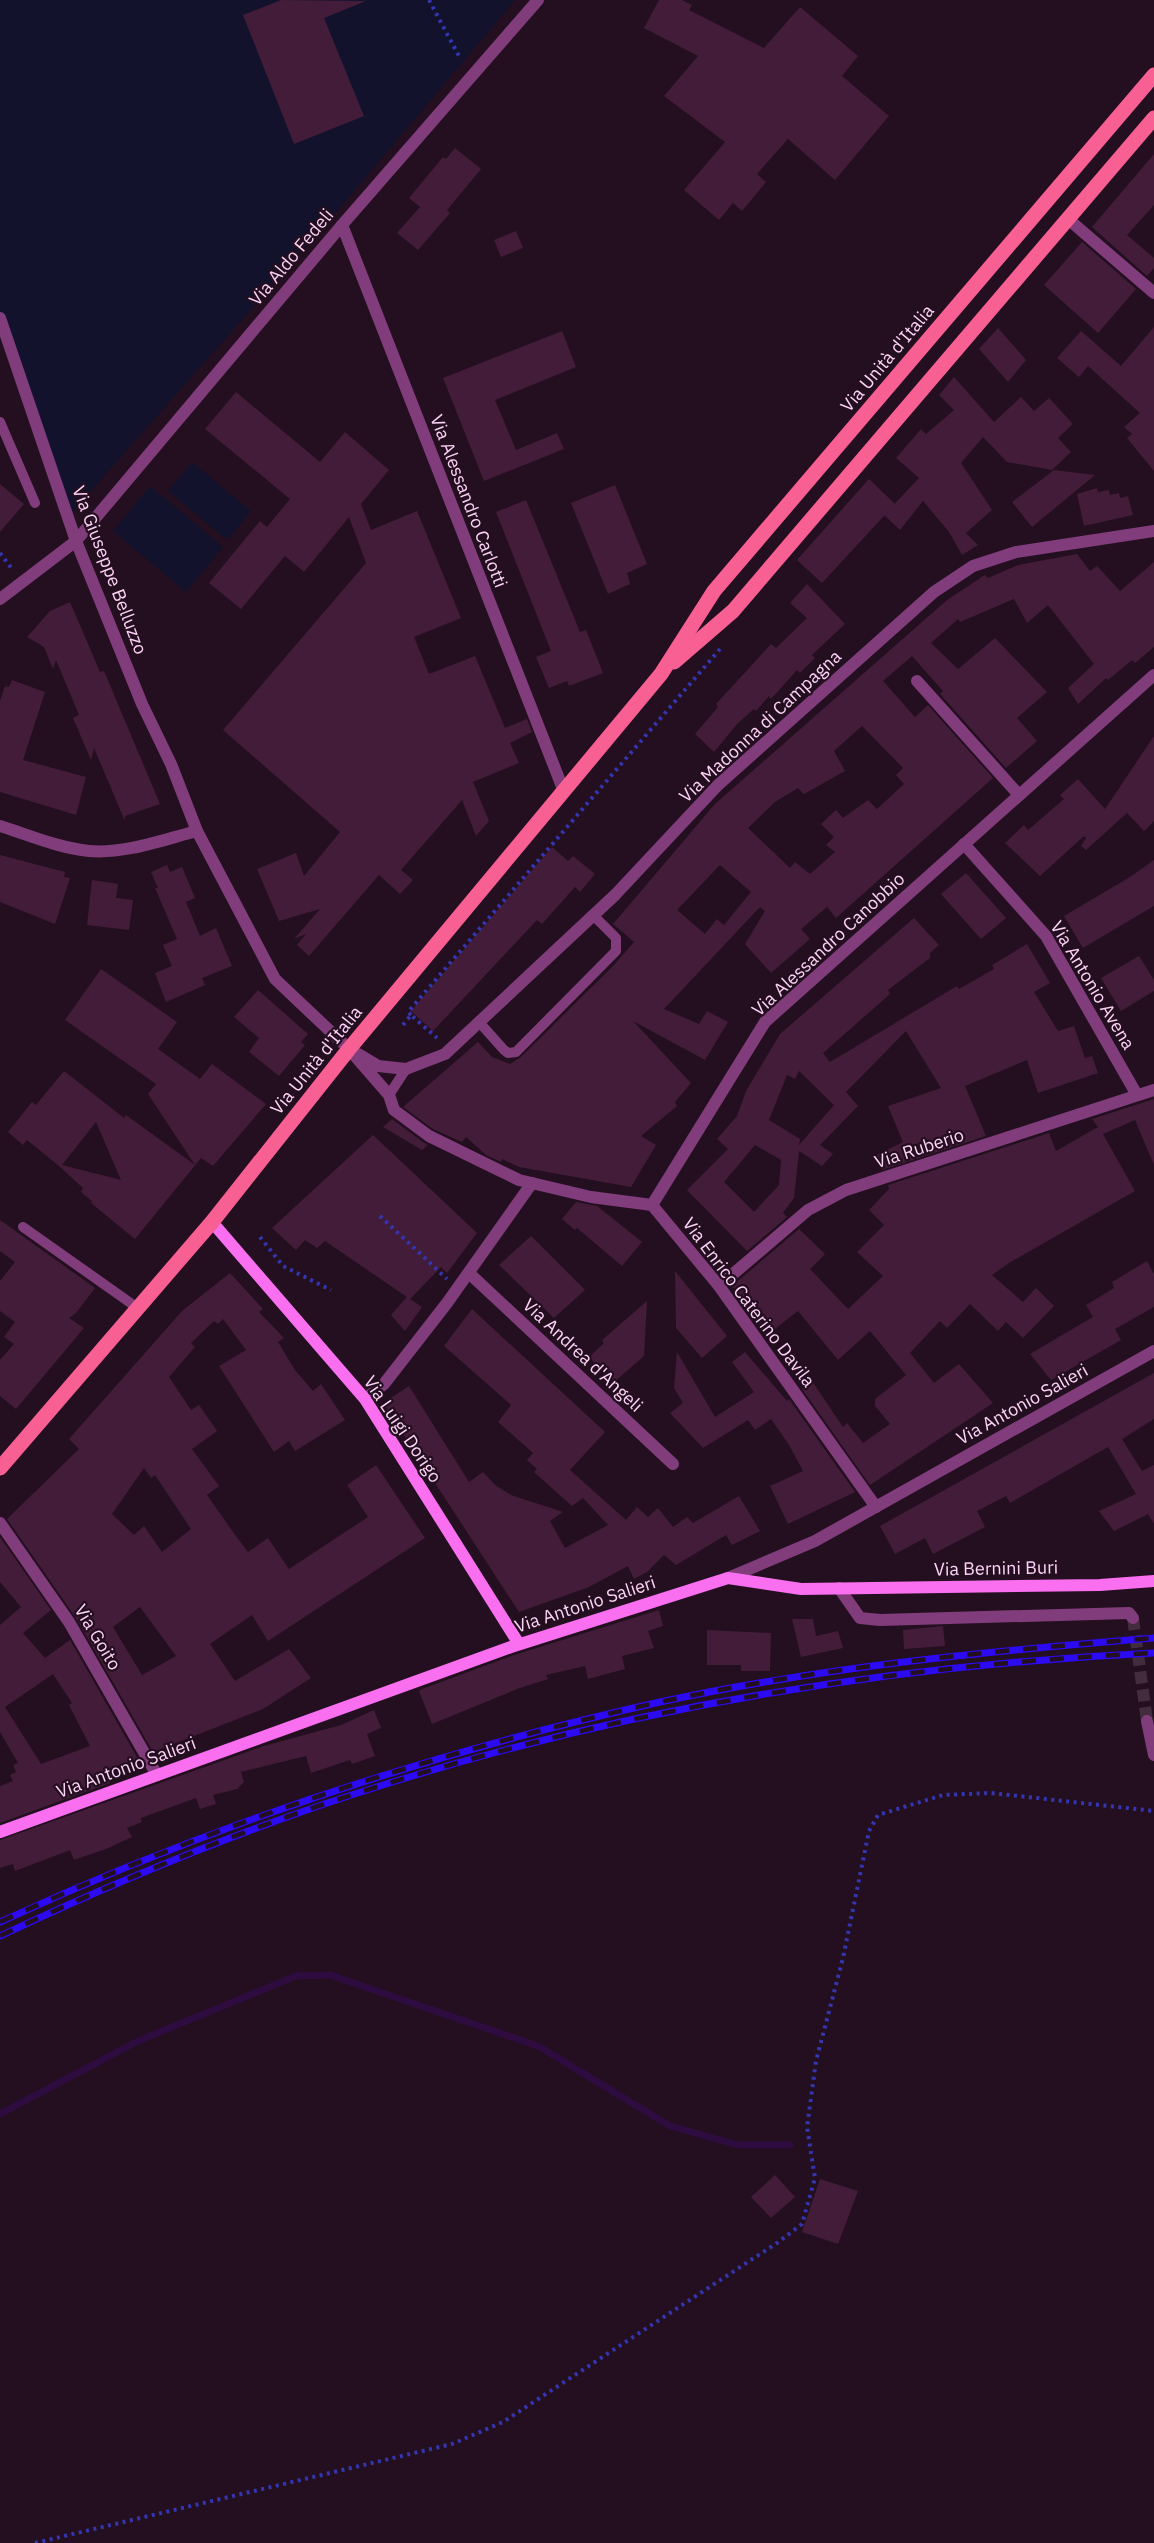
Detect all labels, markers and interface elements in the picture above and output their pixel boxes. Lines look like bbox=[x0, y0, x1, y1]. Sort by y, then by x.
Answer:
street label: Via Aldo Fedeli bbox=[244, 204, 338, 310]
street label: Via Unità d'Italia bbox=[835, 299, 939, 416]
street label: Via Alessandro Carlotti bbox=[425, 411, 513, 591]
street label: Via Giuseppe Belluzzo bbox=[67, 483, 153, 657]
street label: Via Madonna di Campagna bbox=[674, 645, 846, 807]
street label: Via Alessandro Canobbio bbox=[747, 867, 909, 1021]
street label: Via Antonio Avena bbox=[1046, 916, 1141, 1054]
street label: Via Unità d'Italia bbox=[265, 1001, 367, 1119]
street label: Via Ruberio bbox=[871, 1123, 967, 1173]
street label: Via Enrico Caterino Davila bbox=[678, 1213, 821, 1392]
street label: Via Andrea d'Angeli bbox=[518, 1293, 648, 1417]
street label: Via Antonio Salieri bbox=[952, 1358, 1092, 1450]
street label: Via Luigi Dorigo bbox=[359, 1371, 447, 1487]
street label: Via Bernini Buri bbox=[934, 1555, 1058, 1581]
street label: Via Antonio Salieri bbox=[512, 1570, 658, 1638]
street label: Via Goito bbox=[69, 1600, 127, 1674]
street label: Via Antonio Salieri bbox=[53, 1731, 199, 1803]

